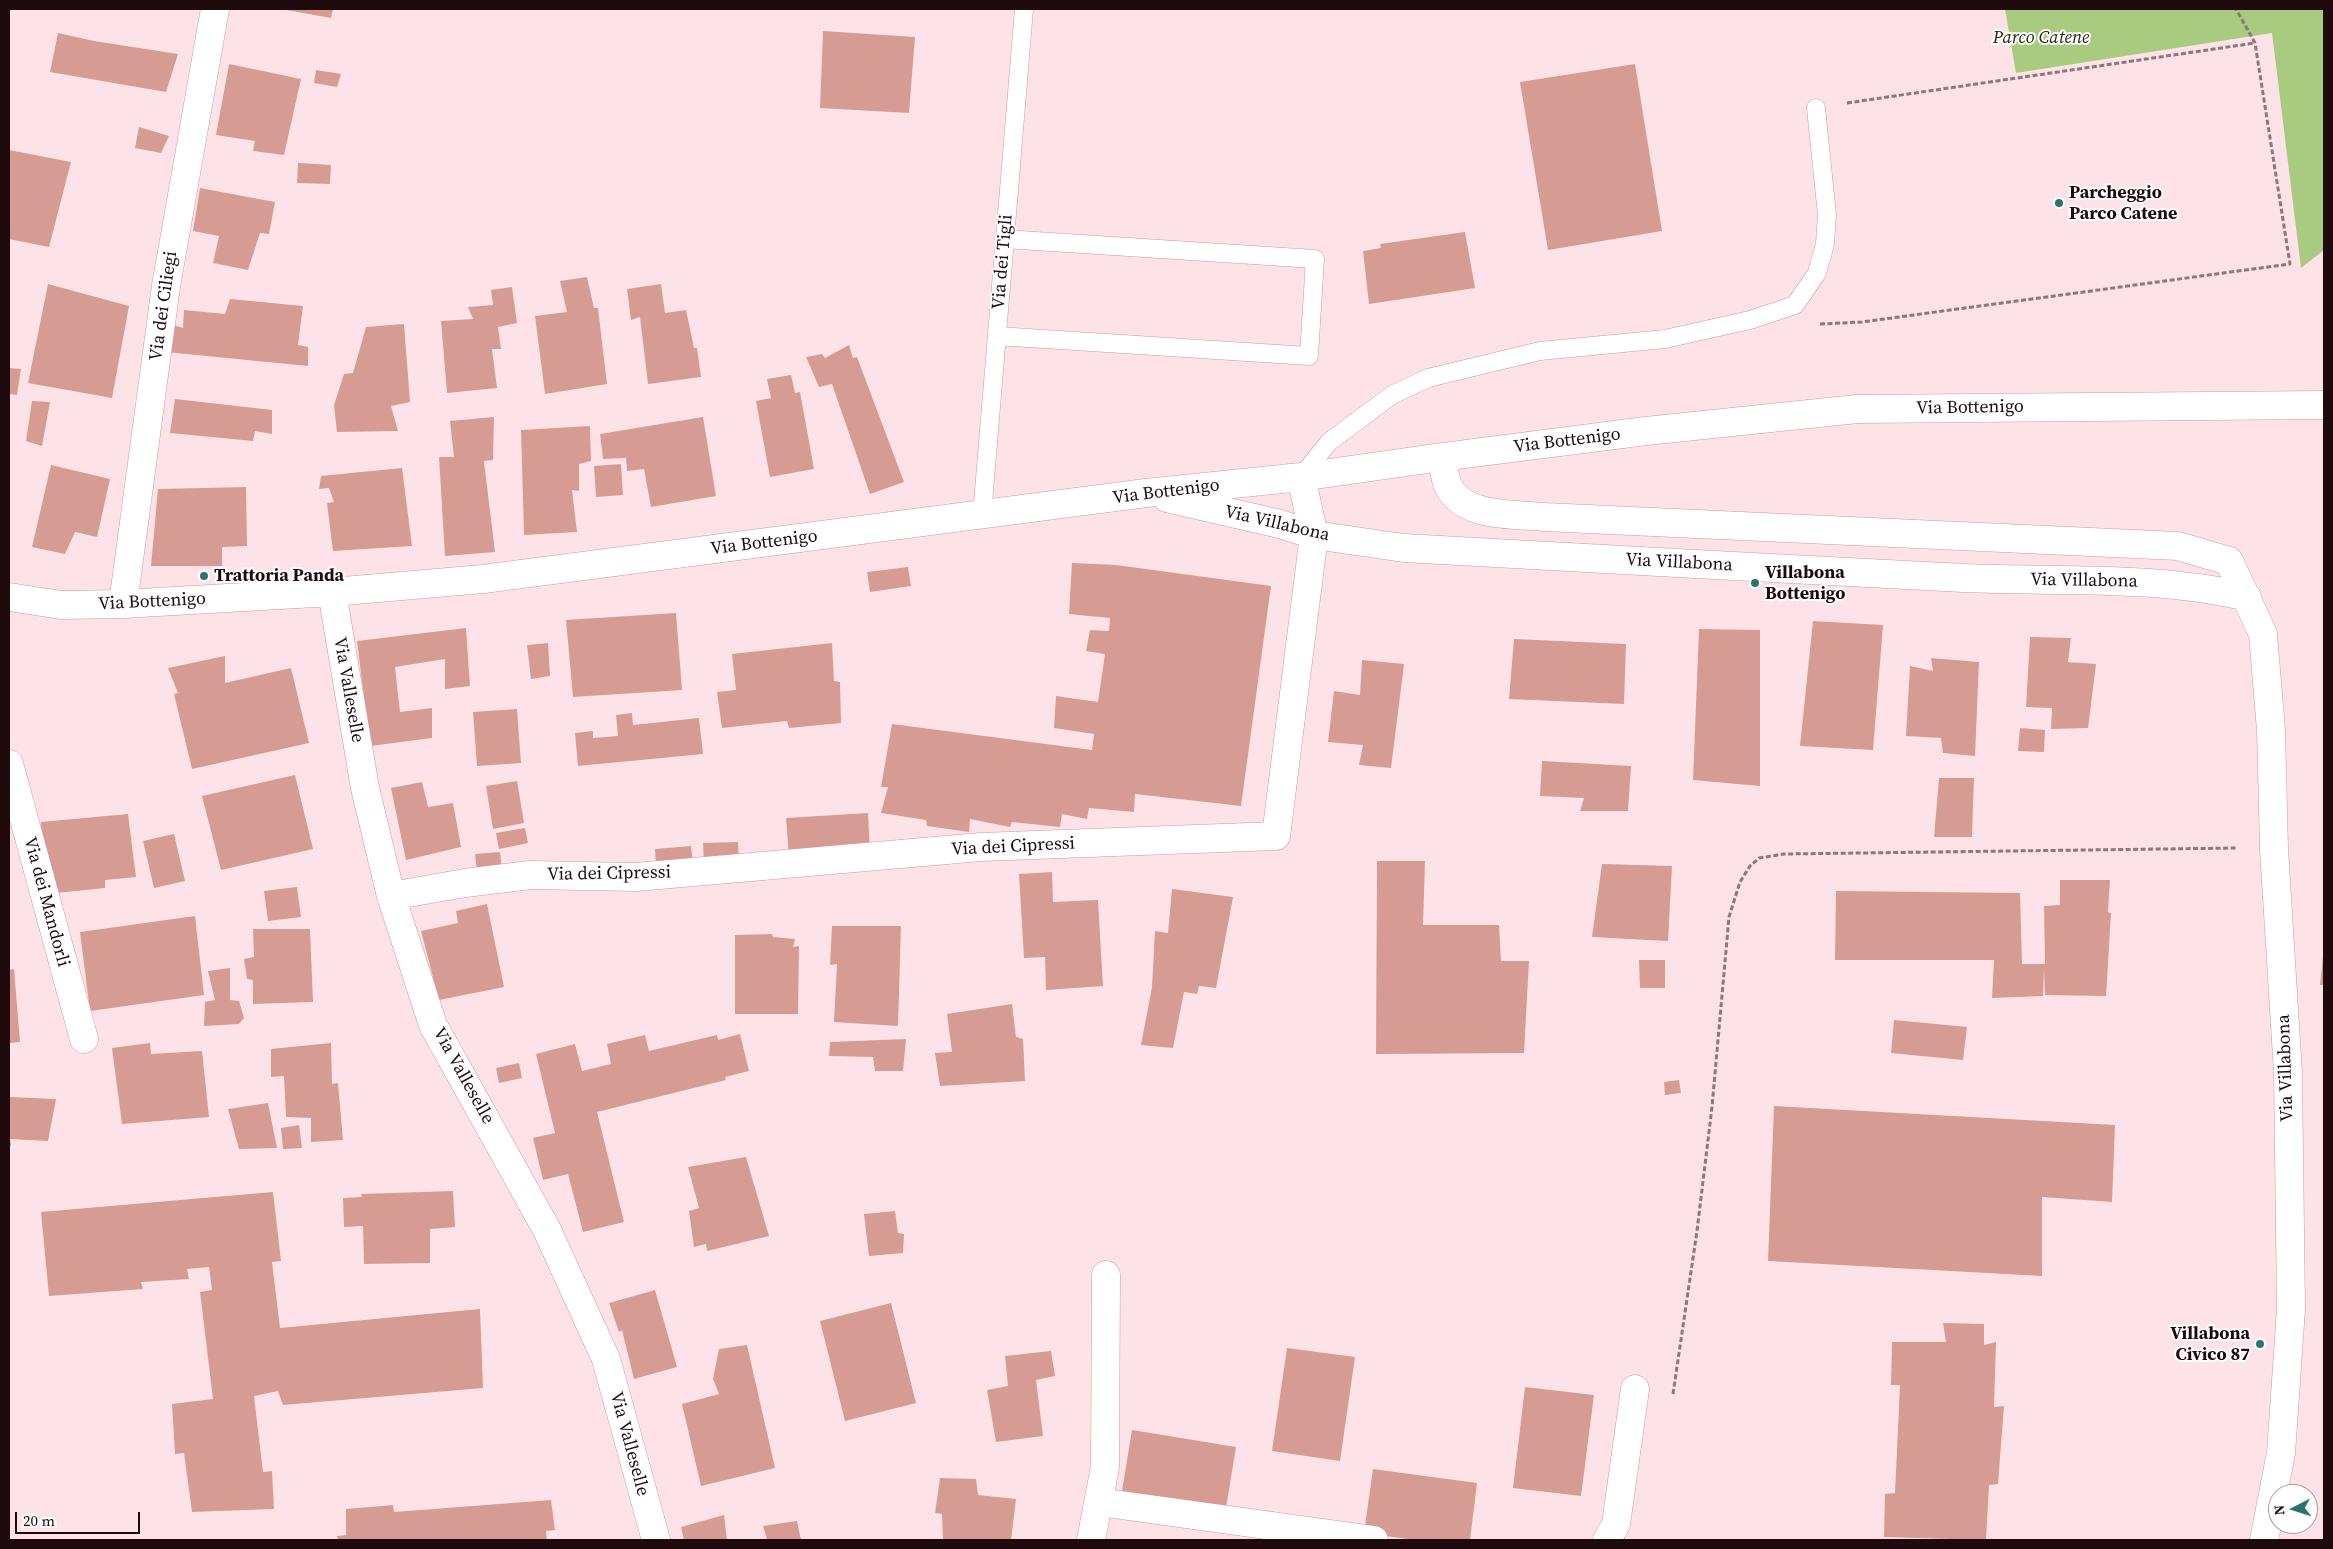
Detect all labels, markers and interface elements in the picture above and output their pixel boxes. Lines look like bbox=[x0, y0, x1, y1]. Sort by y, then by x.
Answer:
park label: Parco Catene bbox=[1993, 27, 2089, 49]
place label: Parcheggio Parco Catene bbox=[2069, 182, 2177, 224]
marker: Parcheggio Parco Catene bbox=[2053, 197, 2065, 209]
street label: Via dei Tigli bbox=[988, 214, 1018, 310]
street label: Via dei Ciliegi bbox=[146, 250, 182, 362]
street label: Via Bottenigo bbox=[1916, 396, 2024, 420]
street label: Via Bottenigo bbox=[1512, 424, 1622, 458]
street label: Via Bottenigo bbox=[1111, 475, 1221, 509]
street label: Via Villabona bbox=[1222, 501, 1332, 547]
street label: Via Bottenigo bbox=[709, 526, 819, 560]
street label: Via Villabona bbox=[1625, 549, 1733, 577]
place label: Villabona Bottenigo bbox=[1765, 562, 1845, 604]
place label: Trattoria Panda bbox=[214, 565, 344, 587]
street label: Via Villabona bbox=[2030, 569, 2138, 593]
marker: Trattoria Panda bbox=[198, 570, 210, 582]
marker: Villabona Bottenigo bbox=[1749, 577, 1761, 589]
street label: Via Bottenigo bbox=[98, 588, 206, 616]
street label: Via Valleselle bbox=[328, 636, 368, 744]
street label: Via dei Cipressi bbox=[951, 833, 1075, 861]
street label: Via dei Mandorli bbox=[18, 835, 74, 969]
street label: Via dei Cipressi bbox=[547, 862, 671, 886]
street label: Via Villabona bbox=[2273, 1014, 2299, 1122]
street label: Via Valleselle bbox=[428, 1024, 498, 1128]
place label: Villabona Civico 87 bbox=[2170, 1323, 2250, 1366]
marker: Villabona Civico 87 bbox=[2254, 1338, 2266, 1350]
street label: Via Valleselle bbox=[605, 1390, 653, 1498]
north arrow bbox=[2268, 1484, 2318, 1534]
scale bar bbox=[18, 1502, 142, 1534]
text: N bbox=[2269, 1504, 2289, 1516]
text: 20 m bbox=[23, 1510, 55, 1531]

